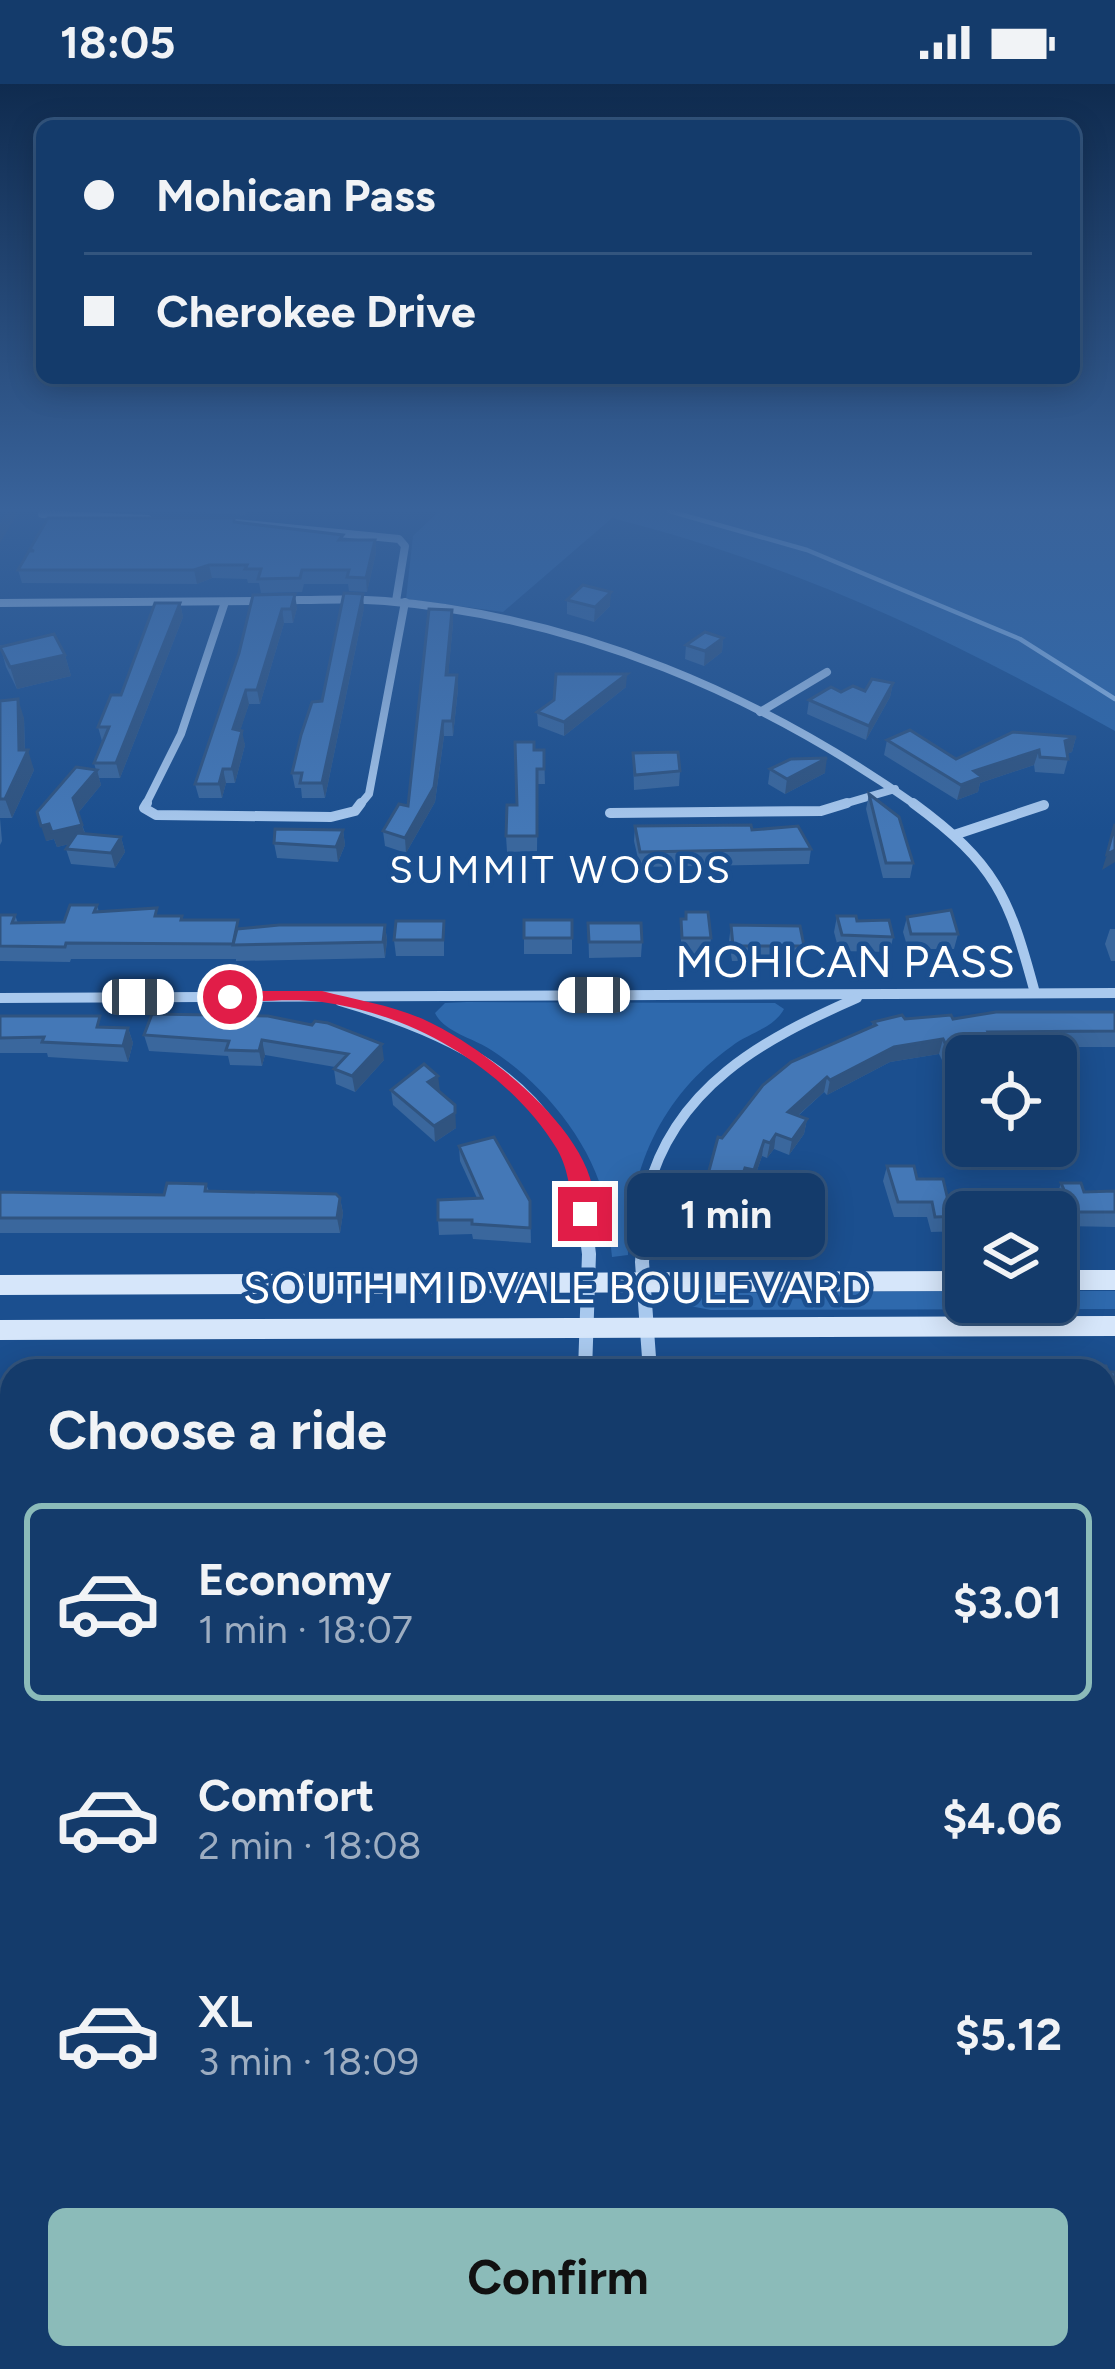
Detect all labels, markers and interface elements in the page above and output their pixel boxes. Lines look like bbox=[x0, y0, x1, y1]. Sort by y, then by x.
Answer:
text: 18:05 bbox=[60, 15, 175, 69]
text: Mohican Pass bbox=[156, 168, 436, 222]
text: Cherokee Drive bbox=[156, 284, 476, 338]
district label: SUMMIT WOODS bbox=[389, 846, 733, 893]
street label: MOHICAN PASS bbox=[675, 934, 1015, 988]
route start bbox=[203, 970, 257, 1024]
car bbox=[558, 977, 630, 1013]
car bbox=[102, 979, 174, 1015]
map controls bbox=[945, 1035, 1077, 1323]
button: locate bbox=[945, 1035, 1077, 1167]
callout: 1 min bbox=[627, 1172, 825, 1256]
route end bbox=[558, 1187, 612, 1241]
text: 1 min bbox=[680, 1191, 772, 1238]
button: layers bbox=[945, 1191, 1077, 1323]
street label: SOUTH MIDVALE BOULEVARD bbox=[243, 1260, 871, 1314]
text: Choose a ride bbox=[48, 1398, 387, 1463]
icon: car bbox=[54, 1548, 162, 1656]
text: Economy bbox=[198, 1552, 391, 1606]
text: $3.01 bbox=[953, 1575, 1062, 1629]
text: 1 min · 18:07 bbox=[198, 1606, 413, 1653]
icon: car bbox=[54, 1764, 162, 1872]
text: Comfort bbox=[198, 1768, 374, 1822]
text: $4.06 bbox=[942, 1791, 1062, 1845]
text: 2 min · 18:08 bbox=[198, 1822, 421, 1869]
icon: car bbox=[54, 1980, 162, 2088]
text: XL bbox=[198, 1984, 253, 2038]
text: $5.12 bbox=[955, 2007, 1062, 2061]
text: 3 min · 18:09 bbox=[198, 2038, 419, 2085]
button: Confirm bbox=[48, 2208, 1068, 2346]

